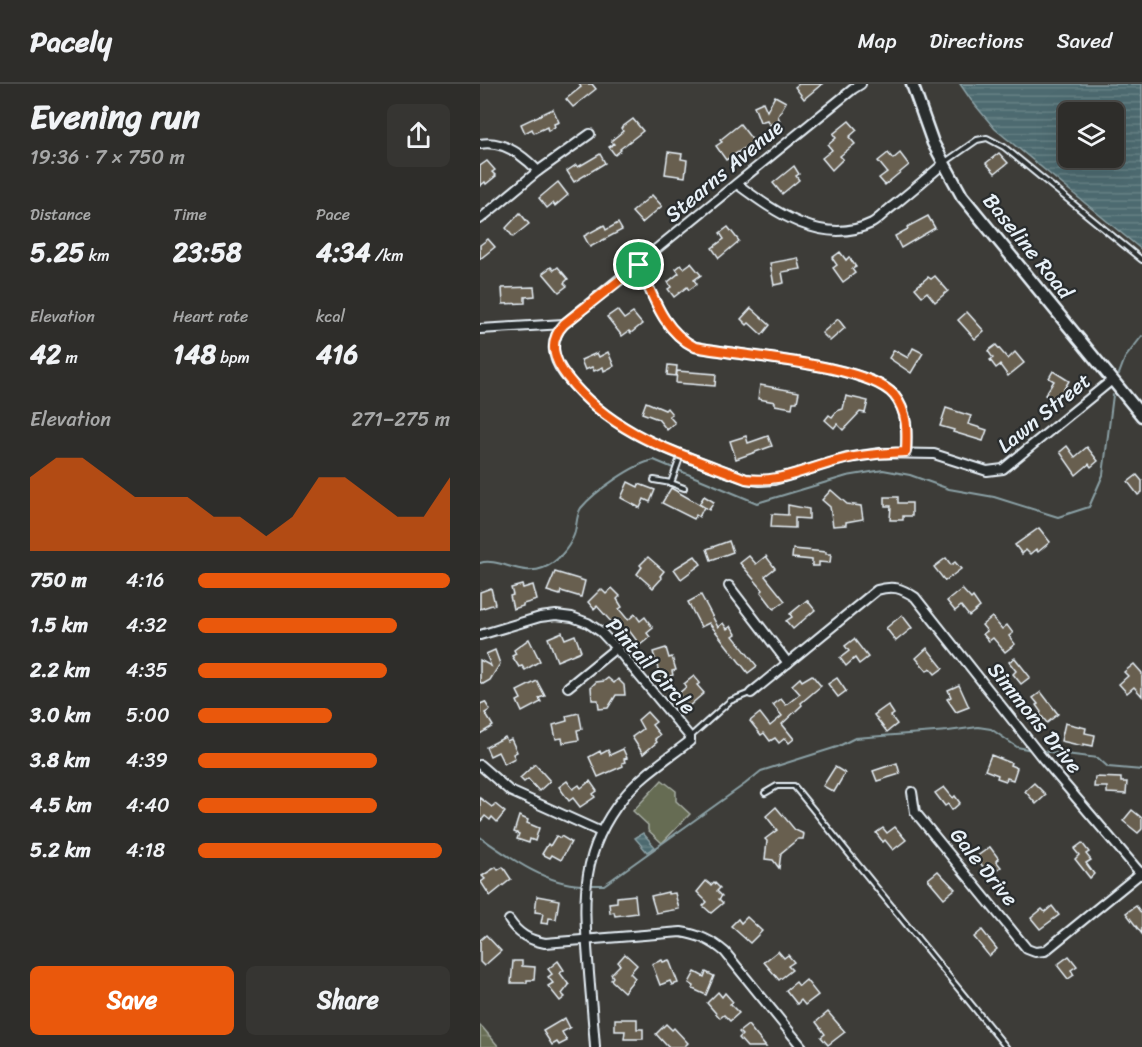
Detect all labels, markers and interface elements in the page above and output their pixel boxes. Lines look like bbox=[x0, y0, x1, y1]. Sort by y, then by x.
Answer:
text: Pacely bbox=[30, 17, 112, 66]
text: Map bbox=[858, 22, 896, 60]
text: Directions bbox=[929, 22, 1024, 60]
text: Saved bbox=[1057, 22, 1112, 60]
text: Evening run bbox=[30, 88, 200, 146]
map controls bbox=[1058, 102, 1124, 168]
button: layers bbox=[1058, 102, 1124, 168]
button: share bbox=[387, 104, 450, 167]
street label: Stearns Avenue bbox=[656, 110, 792, 232]
text: 19:36 · 7 × 750 m bbox=[30, 140, 185, 175]
street label: Baseline Road bbox=[973, 184, 1084, 309]
text: Distance bbox=[30, 200, 91, 229]
text: Time bbox=[173, 200, 207, 229]
text: Pace bbox=[316, 200, 350, 229]
text: 5.25 bbox=[30, 229, 85, 275]
text: 23:58 bbox=[173, 229, 242, 275]
text: 4:34 bbox=[316, 229, 371, 275]
pin bbox=[613, 239, 664, 290]
text: km bbox=[85, 241, 110, 270]
text: /km bbox=[371, 241, 404, 270]
icon: arrive bbox=[622, 248, 655, 281]
text: Elevation bbox=[30, 302, 95, 331]
text: Heart rate bbox=[173, 302, 248, 331]
text: kcal bbox=[316, 302, 345, 331]
text: 42 bbox=[30, 331, 61, 377]
text: 148 bbox=[173, 331, 216, 377]
text: 416 bbox=[316, 331, 358, 377]
text: m bbox=[61, 343, 78, 372]
text: bpm bbox=[216, 343, 250, 372]
street label: Lawn Street bbox=[988, 363, 1100, 463]
text: Elevation bbox=[30, 402, 111, 437]
text: 271–275 m bbox=[351, 402, 450, 437]
text: 750 m bbox=[30, 563, 87, 598]
text: 4:16 bbox=[126, 563, 164, 598]
text: 1.5 km bbox=[30, 608, 88, 643]
text: 4:32 bbox=[126, 608, 167, 643]
street label: Pintail Circle bbox=[596, 608, 706, 724]
text: 2.2 km bbox=[30, 653, 90, 688]
text: 4:35 bbox=[126, 653, 168, 688]
street label: Simmons Drive bbox=[977, 653, 1093, 783]
text: 3.0 km bbox=[30, 698, 91, 733]
text: 5:00 bbox=[126, 698, 170, 733]
text: 3.8 km bbox=[30, 743, 90, 778]
text: 4:39 bbox=[126, 743, 168, 778]
text: 4.5 km bbox=[30, 788, 92, 823]
text: 4:40 bbox=[126, 788, 170, 823]
street label: Gale Drive bbox=[940, 819, 1028, 915]
text: 5.2 km bbox=[30, 833, 91, 868]
text: 4:18 bbox=[126, 833, 165, 868]
button: Save bbox=[30, 966, 234, 1035]
button: Share bbox=[246, 966, 450, 1035]

